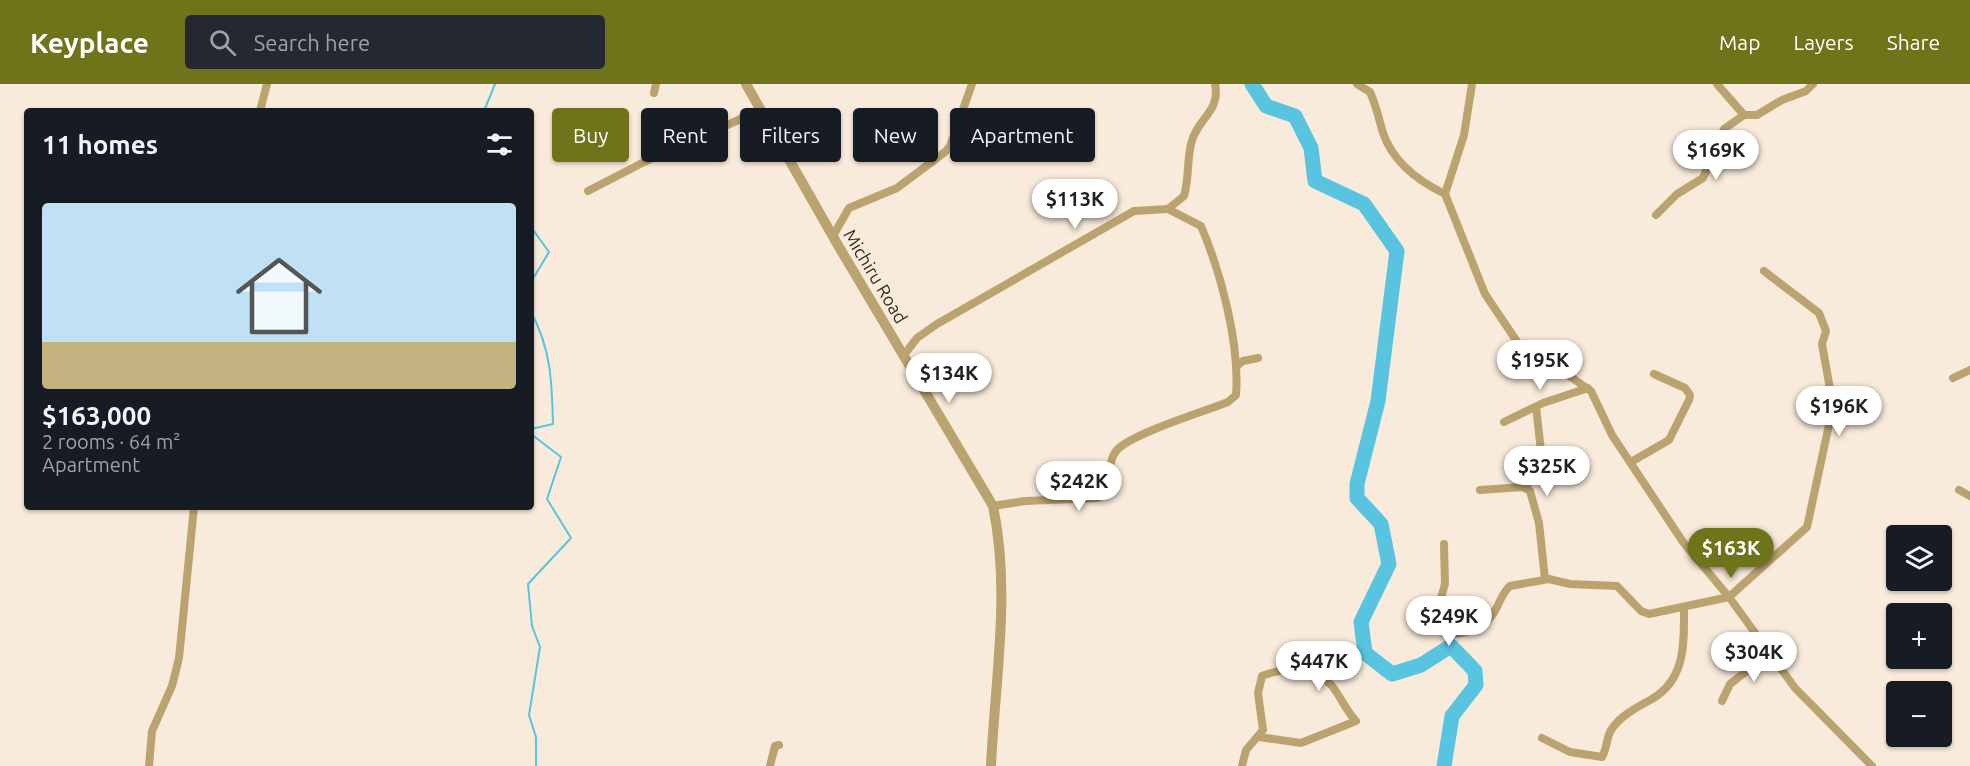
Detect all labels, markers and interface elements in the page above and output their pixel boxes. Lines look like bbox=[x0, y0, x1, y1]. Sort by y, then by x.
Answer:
search box bbox=[185, 15, 605, 69]
icon: search bbox=[206, 26, 239, 59]
text: Keyplace bbox=[30, 27, 149, 58]
text: Search here bbox=[254, 30, 370, 55]
text: Map bbox=[1719, 30, 1760, 54]
text: Layers bbox=[1793, 30, 1854, 54]
text: Share bbox=[1887, 30, 1940, 54]
chip: Buy bbox=[552, 108, 629, 162]
chip: Rent bbox=[641, 108, 728, 162]
chip: Filters bbox=[740, 108, 841, 162]
chip: New bbox=[853, 108, 938, 162]
chip: Apartment bbox=[950, 108, 1095, 162]
icon: filters bbox=[483, 128, 516, 161]
text: 11 homes bbox=[42, 130, 158, 159]
pin: $169K bbox=[1674, 130, 1758, 181]
text: $169K bbox=[1687, 138, 1745, 161]
pin: $113K bbox=[1033, 179, 1117, 230]
text: $113K bbox=[1046, 187, 1104, 210]
street label: Michiru Road bbox=[840, 226, 912, 326]
icon: home bbox=[225, 242, 333, 350]
pin: $195K bbox=[1498, 340, 1582, 391]
text: $195K bbox=[1511, 348, 1569, 371]
pin: $134K bbox=[907, 353, 991, 404]
text: $134K bbox=[920, 361, 978, 384]
pin: $196K bbox=[1797, 386, 1881, 437]
text: $196K bbox=[1810, 394, 1868, 417]
text: $163,000 bbox=[42, 401, 151, 430]
text: 2 rooms · 64 m² bbox=[42, 430, 180, 453]
pin: $325K bbox=[1505, 446, 1589, 497]
text: Apartment bbox=[42, 453, 140, 476]
text: $325K bbox=[1518, 454, 1576, 477]
pin: $242K bbox=[1037, 461, 1121, 512]
text: $242K bbox=[1050, 469, 1108, 492]
map controls bbox=[1886, 525, 1952, 747]
button: layers bbox=[1886, 525, 1952, 591]
pin: $163K bbox=[1689, 528, 1773, 579]
text: $163K bbox=[1702, 536, 1760, 559]
pin: $249K bbox=[1407, 596, 1491, 647]
button: + bbox=[1886, 603, 1952, 669]
text: $249K bbox=[1420, 604, 1478, 627]
pin: $304K bbox=[1712, 632, 1796, 683]
text: $304K bbox=[1725, 640, 1783, 663]
pin: $447K bbox=[1277, 641, 1361, 692]
text: $447K bbox=[1290, 649, 1348, 672]
button: − bbox=[1886, 681, 1952, 747]

